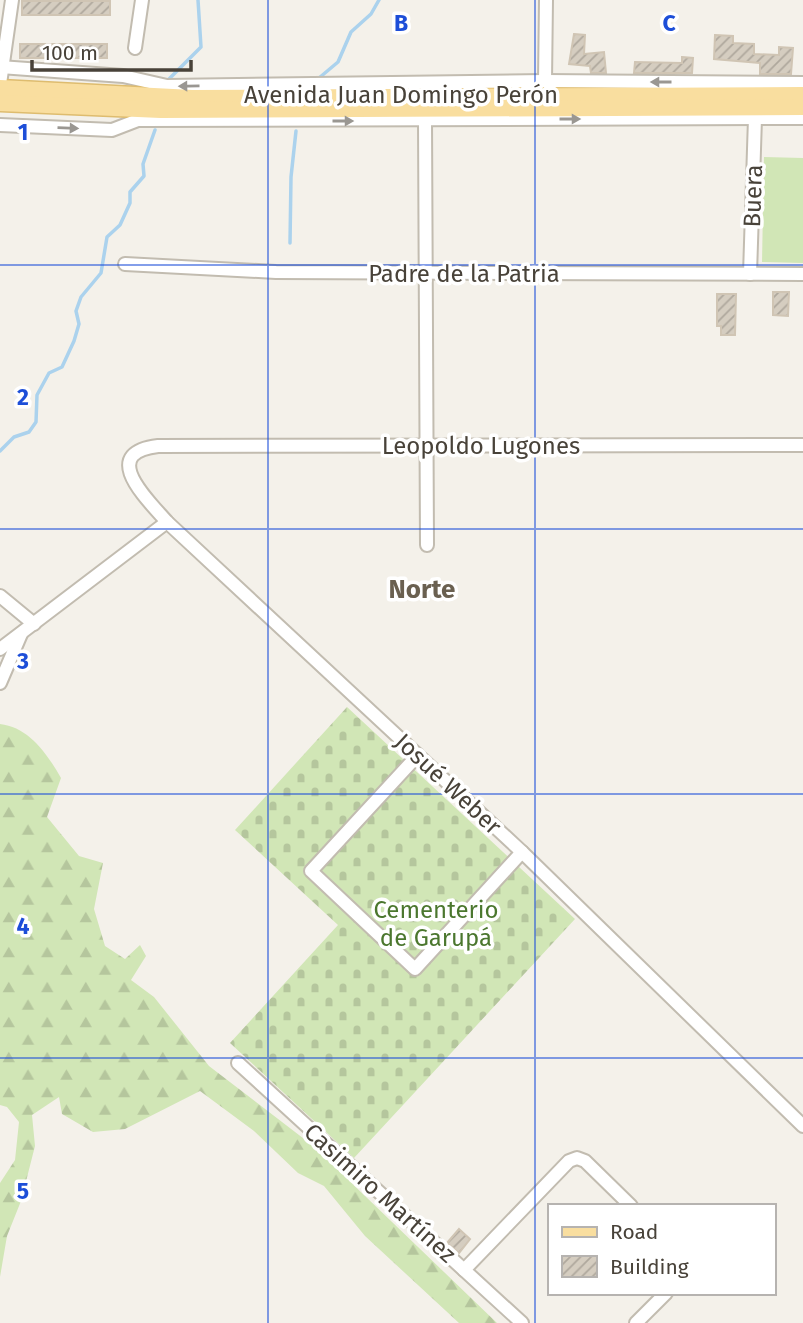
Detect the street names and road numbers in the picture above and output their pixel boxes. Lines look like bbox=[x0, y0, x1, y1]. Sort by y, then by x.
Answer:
street label: Avenida Juan Domingo Perón bbox=[244, 81, 558, 109]
street label: Buera bbox=[738, 164, 768, 228]
street label: Padre de la Patria bbox=[368, 260, 560, 288]
street label: Leopoldo Lugones bbox=[382, 432, 580, 460]
street label: Josué Weber bbox=[389, 728, 508, 841]
street label: Casimiro Martínez bbox=[298, 1118, 462, 1268]

